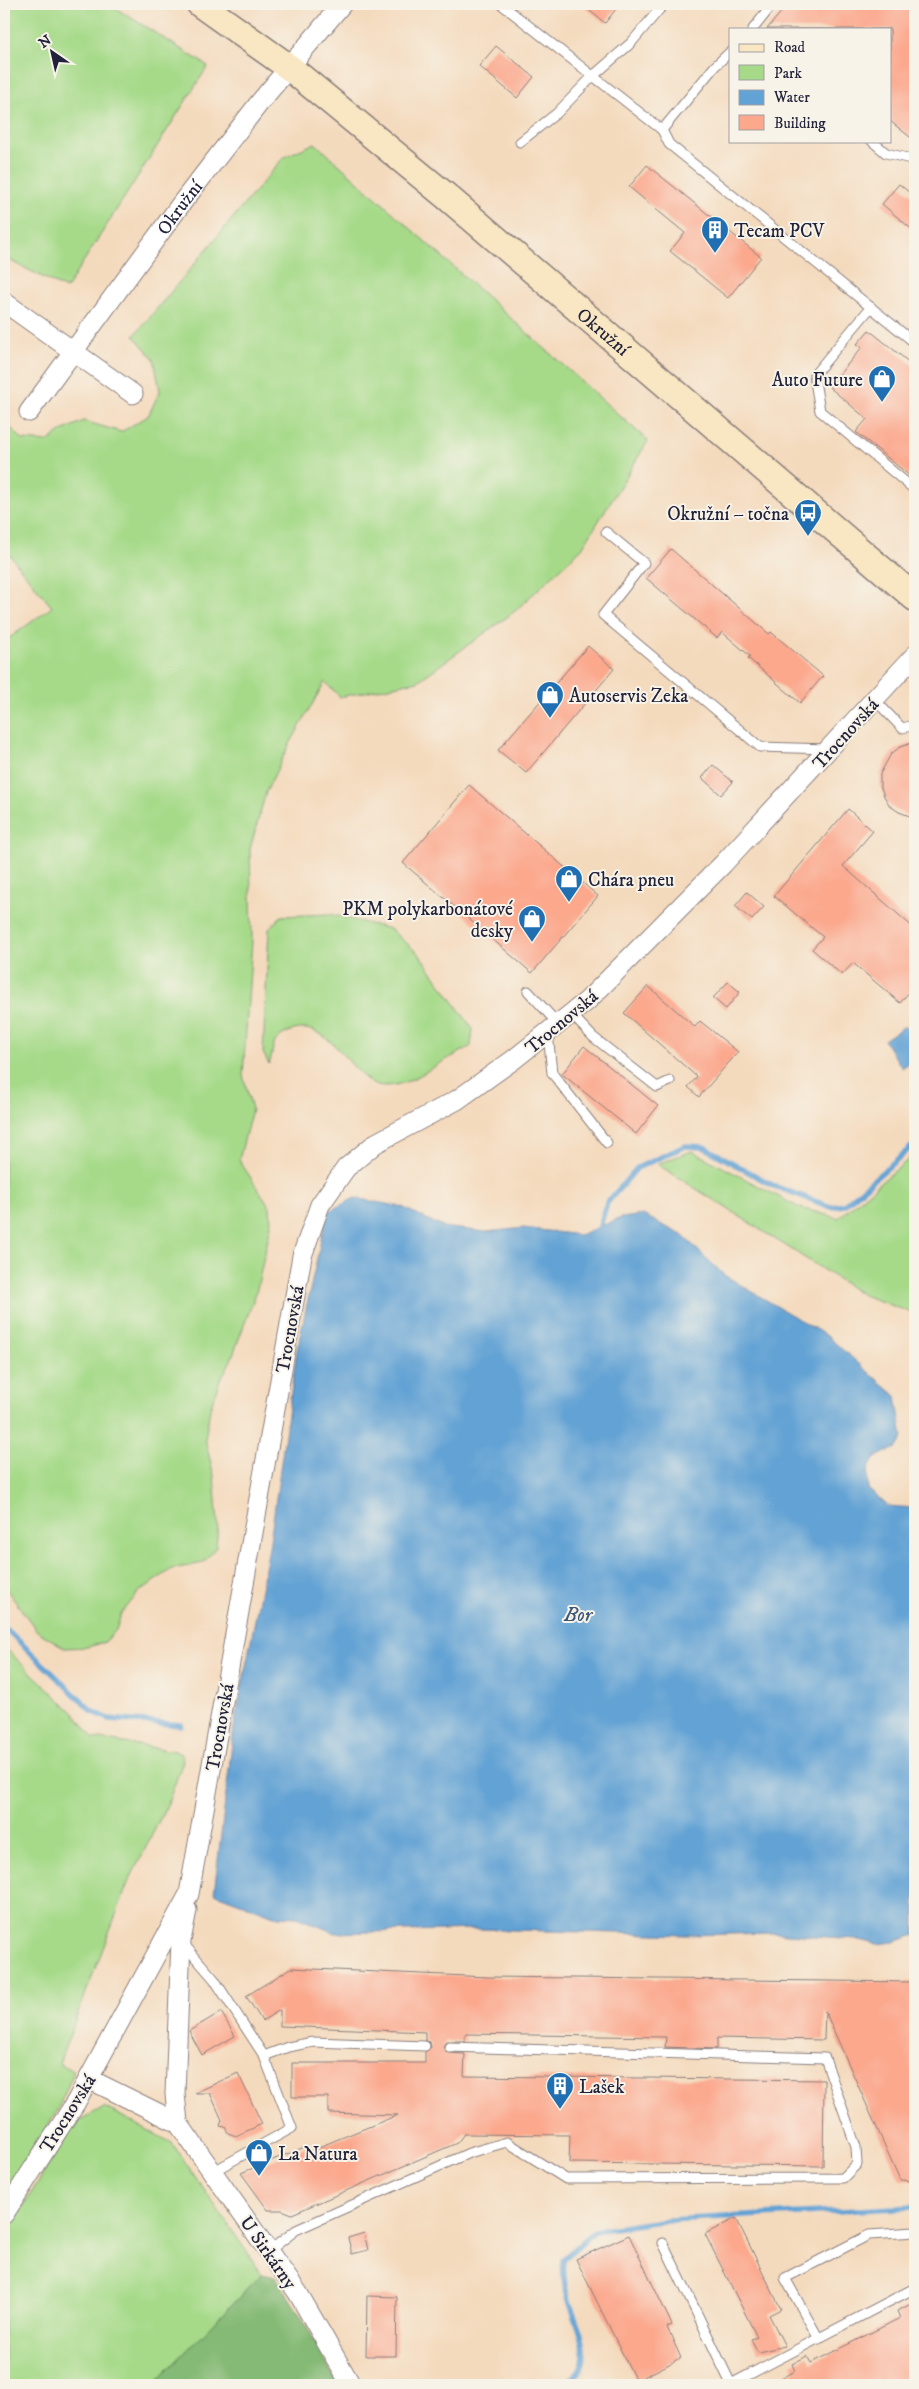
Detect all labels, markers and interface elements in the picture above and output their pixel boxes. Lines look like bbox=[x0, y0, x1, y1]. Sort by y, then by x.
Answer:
north arrow bbox=[28, 28, 78, 78]
legend bbox=[729, 28, 892, 142]
text: N bbox=[35, 31, 56, 53]
text: Road bbox=[774, 38, 806, 57]
text: Park bbox=[774, 64, 803, 83]
text: Water bbox=[773, 88, 810, 107]
text: Building bbox=[774, 114, 826, 133]
street label: Okružní bbox=[152, 175, 209, 240]
building icon: Tecam PCV bbox=[700, 215, 730, 254]
place label: Tecam PCV bbox=[734, 220, 826, 243]
street label: Okružní bbox=[572, 303, 635, 362]
shop icon: Auto Future bbox=[867, 364, 897, 403]
place label: Auto Future bbox=[772, 369, 863, 392]
bus stop icon: Okružní – točna bbox=[793, 498, 823, 537]
place label: Okružní – točna bbox=[667, 503, 789, 526]
shop icon: Autoservis Zeka bbox=[535, 680, 565, 719]
place label: Autoservis Zeka bbox=[569, 685, 688, 708]
street label: Trocnovská bbox=[808, 694, 884, 774]
shop icon: Chára pneu bbox=[554, 864, 584, 903]
place label: Chára pneu bbox=[588, 869, 674, 892]
place label: PKM polykarbonátové desky bbox=[342, 898, 514, 943]
shop icon: PKM polykarbonátové desky bbox=[517, 904, 547, 943]
street label: Trocnovská bbox=[521, 985, 603, 1059]
street label: Trocnovská bbox=[271, 1284, 309, 1375]
water label: Bor bbox=[563, 1603, 594, 1628]
street label: Trocnovská bbox=[201, 1682, 239, 1773]
street label: Trocnovská bbox=[35, 2070, 101, 2157]
building icon: Lašek bbox=[545, 2071, 575, 2110]
place label: Lašek bbox=[579, 2076, 625, 2099]
shop icon: La Natura bbox=[244, 2138, 274, 2177]
place label: La Natura bbox=[278, 2143, 357, 2166]
street label: U Sirkárny bbox=[234, 2212, 302, 2295]

